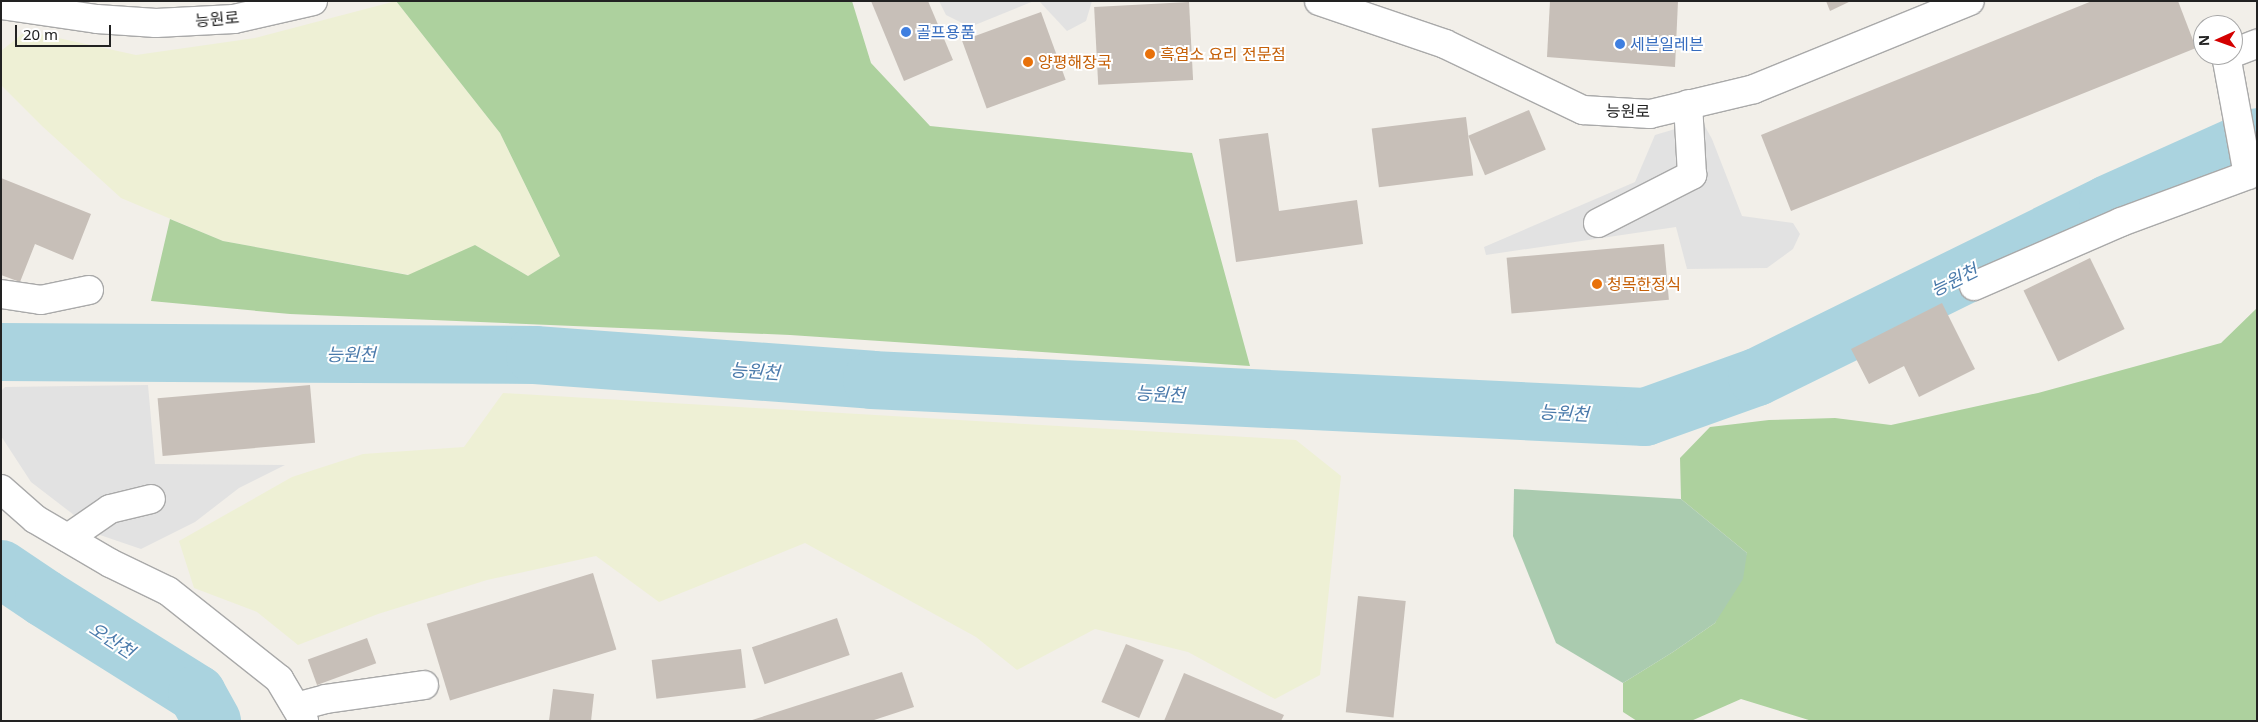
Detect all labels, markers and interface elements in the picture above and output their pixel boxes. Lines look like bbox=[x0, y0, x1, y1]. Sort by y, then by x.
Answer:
street label: 능원로 bbox=[194, 8, 240, 30]
scale bar bbox=[18, 15, 114, 47]
north arrow bbox=[2193, 15, 2243, 65]
place label: 골프용품 bbox=[916, 22, 975, 42]
text: 20 m bbox=[23, 24, 58, 44]
marker: 골프용품 bbox=[900, 26, 912, 38]
place label: 세븐일레븐 bbox=[1630, 34, 1704, 54]
text: N bbox=[2194, 34, 2213, 47]
marker: 세븐일레븐 bbox=[1614, 38, 1626, 50]
place label: 흑염소 요리 전문점 bbox=[1160, 44, 1286, 64]
marker: 흑염소 요리 전문점 bbox=[1144, 48, 1156, 60]
place label: 양평해장국 bbox=[1038, 52, 1112, 72]
marker: 양평해장국 bbox=[1022, 56, 1034, 68]
street label: 능원로 bbox=[1606, 101, 1650, 121]
water label: 능원천 bbox=[1927, 259, 1981, 301]
place label: 청목한정식 bbox=[1607, 274, 1681, 294]
marker: 청목한정식 bbox=[1591, 278, 1603, 290]
water label: 능원천 bbox=[326, 343, 376, 365]
water label: 능원천 bbox=[729, 358, 781, 384]
water label: 능원천 bbox=[1135, 382, 1185, 406]
water label: 능원천 bbox=[1539, 401, 1589, 425]
water label: 오산천 bbox=[85, 617, 139, 663]

